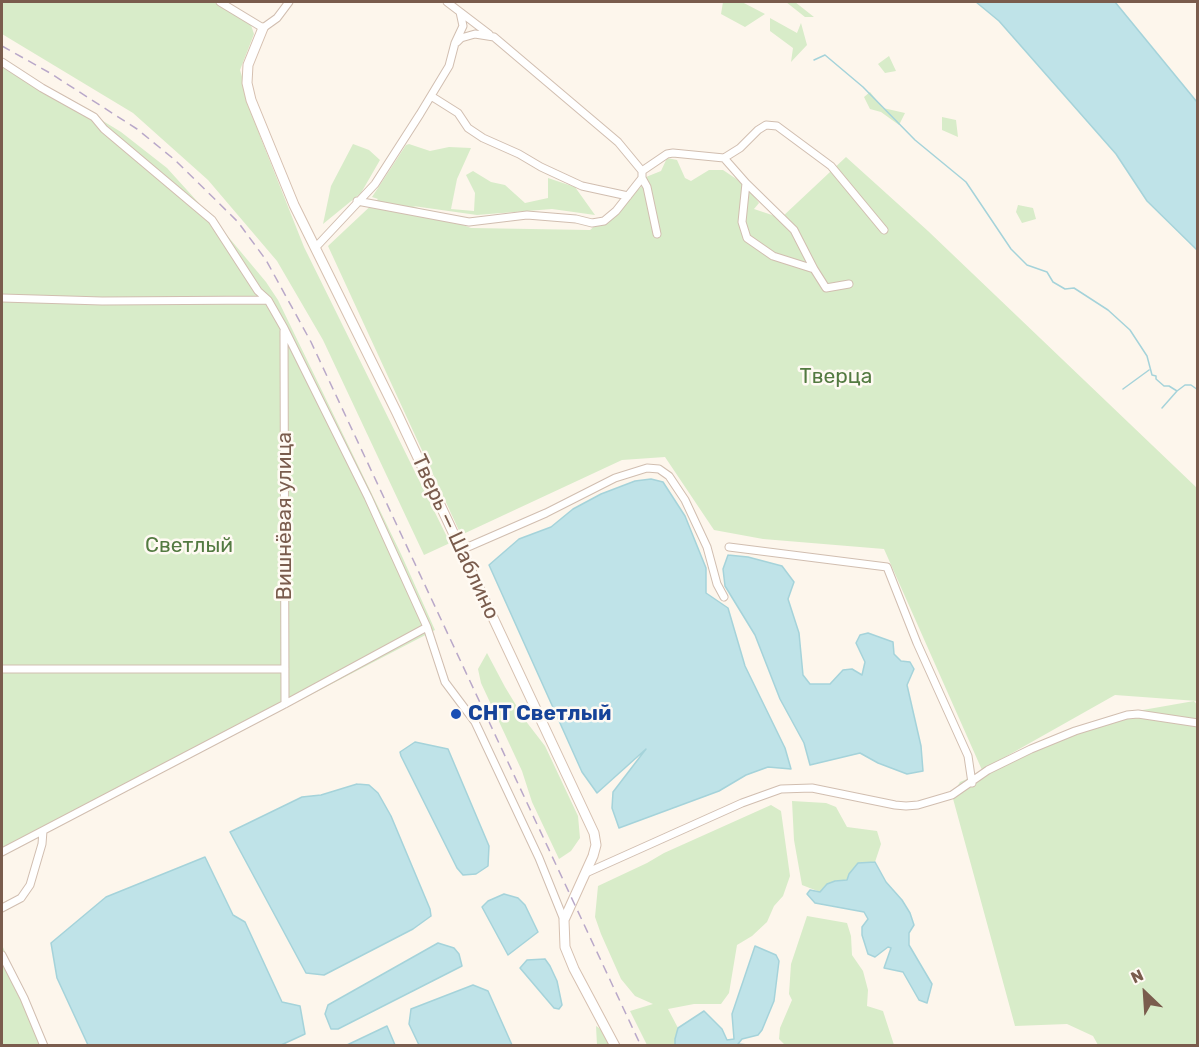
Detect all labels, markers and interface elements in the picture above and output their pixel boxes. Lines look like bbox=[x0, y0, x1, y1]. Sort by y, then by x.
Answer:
park label: Тверца bbox=[800, 364, 872, 390]
street label: Вишнёвая улица bbox=[272, 432, 298, 600]
street label: Тверь — Шаблино bbox=[406, 451, 504, 623]
park label: Светлый bbox=[145, 533, 233, 559]
place label: СНТ Светлый bbox=[468, 701, 611, 727]
marker: СНТ Светлый bbox=[449, 707, 463, 721]
north arrow bbox=[1115, 963, 1175, 1023]
text: N bbox=[1128, 965, 1146, 987]

